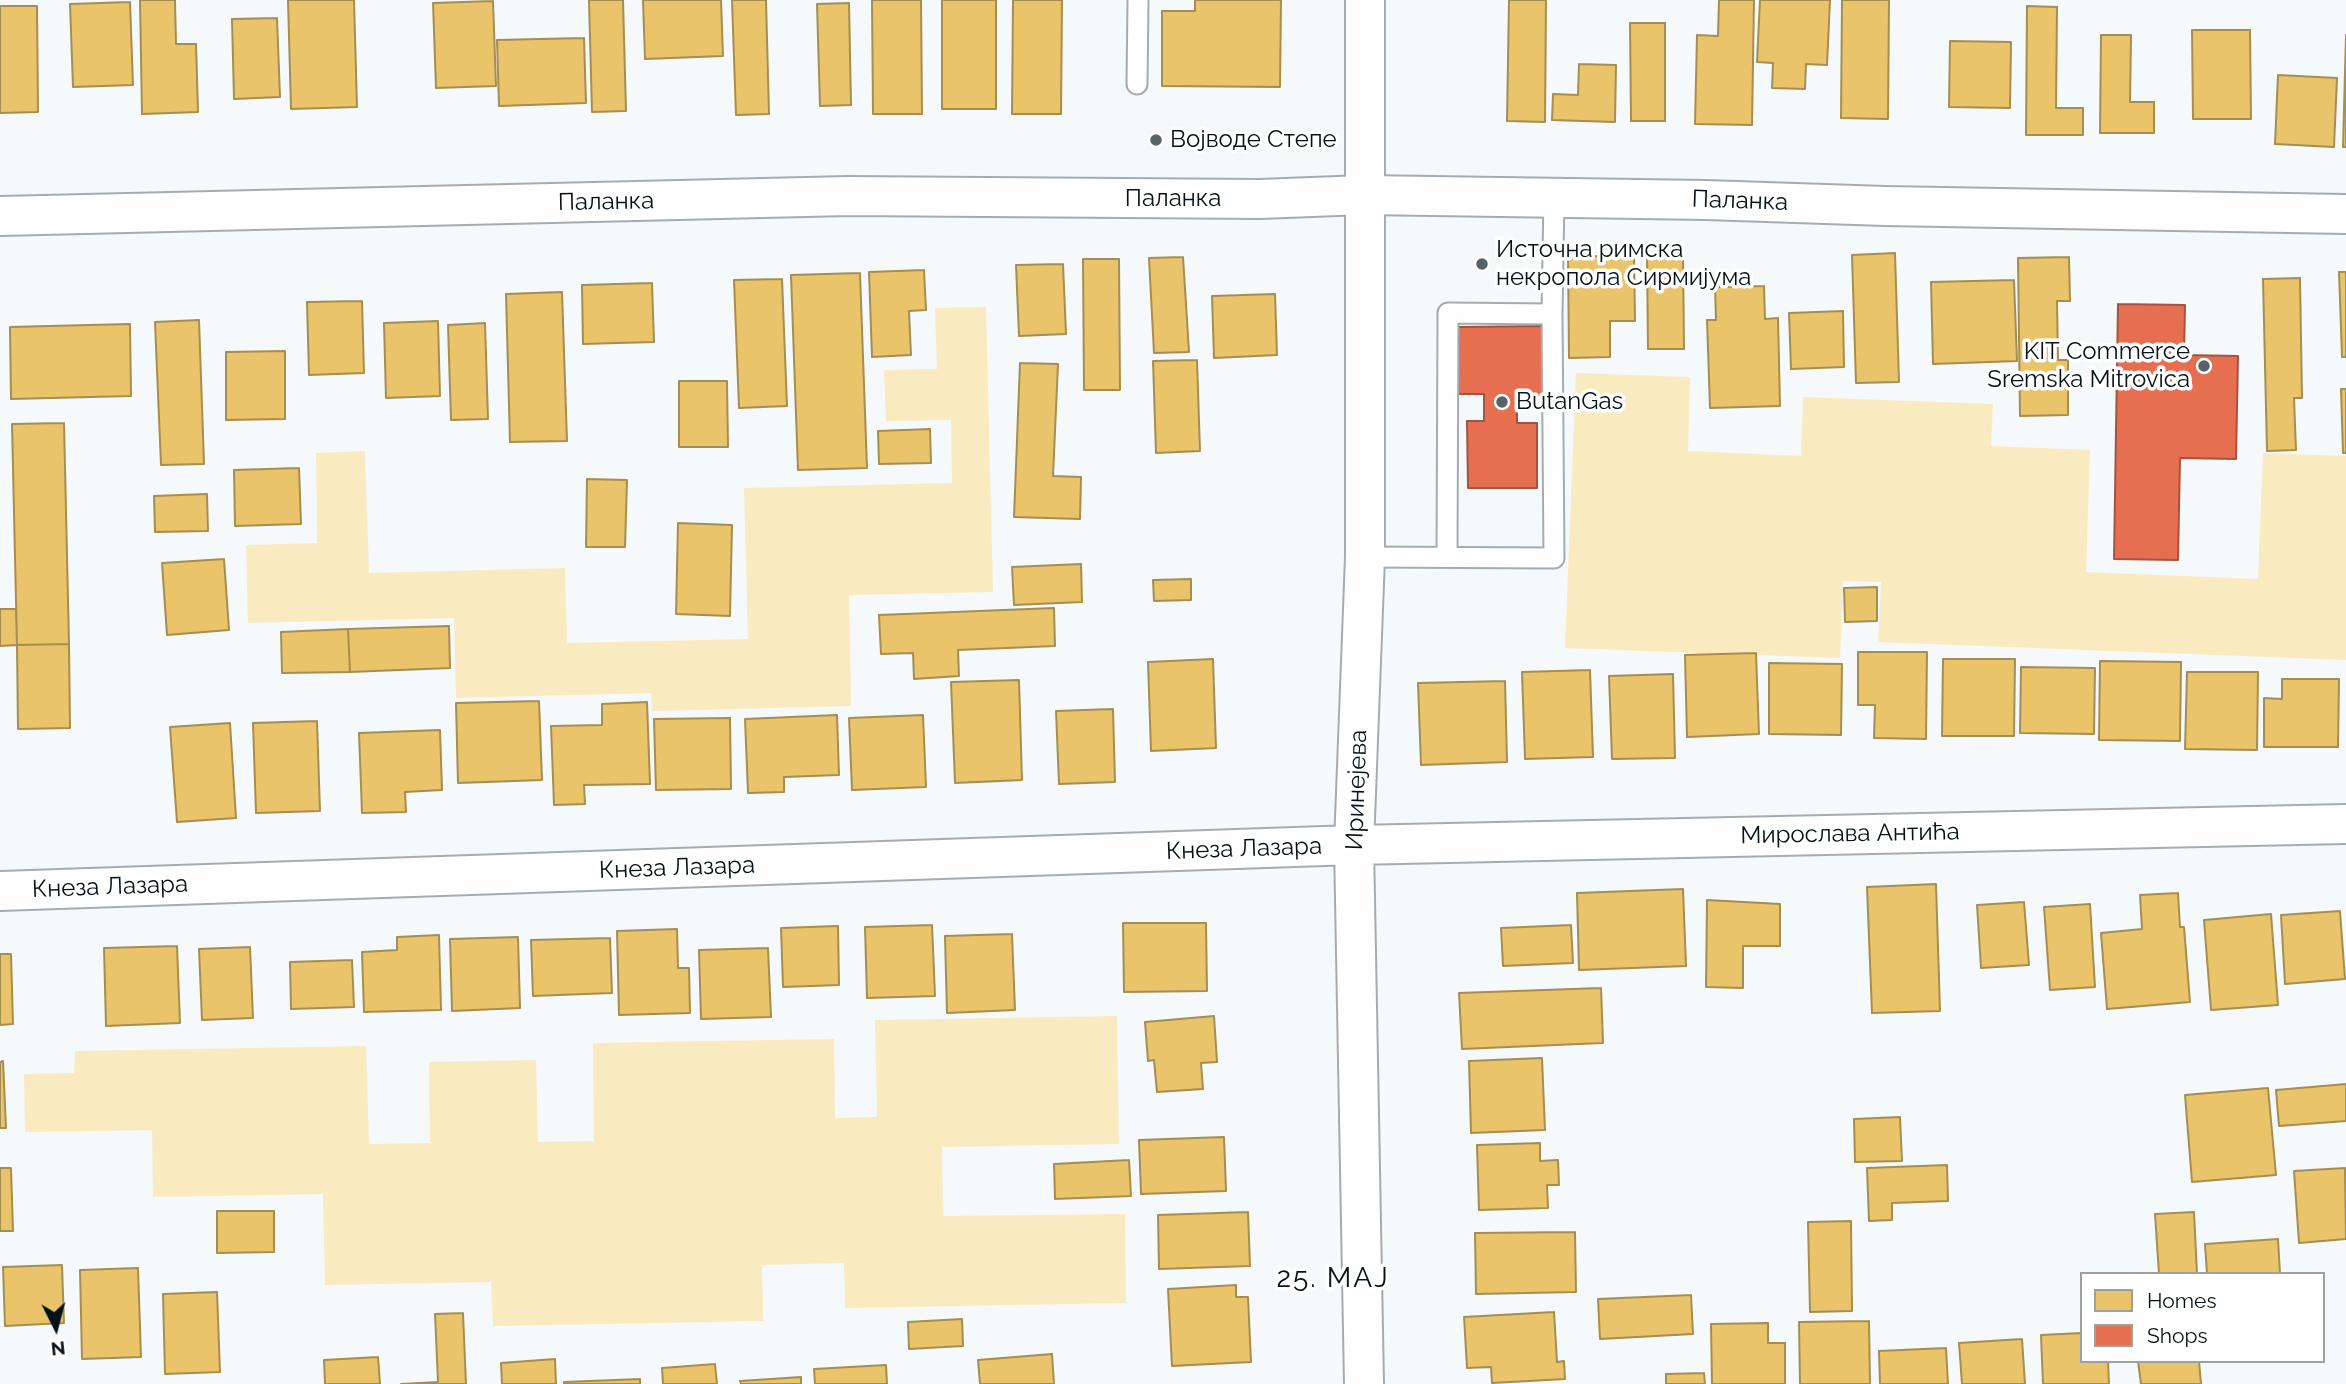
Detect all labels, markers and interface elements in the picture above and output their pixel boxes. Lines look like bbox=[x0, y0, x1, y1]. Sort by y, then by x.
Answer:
place label: Војводе Степе bbox=[1170, 126, 1337, 154]
marker: Војводе Степе bbox=[1148, 132, 1164, 148]
street label: Паланка bbox=[1125, 185, 1221, 213]
street label: Паланка bbox=[1691, 185, 1789, 217]
street label: Паланка bbox=[558, 187, 654, 217]
place label: Источна римска некропола Сирмијума bbox=[1496, 236, 1751, 292]
marker: Источна римска некропола Сирмијума bbox=[1474, 256, 1490, 272]
place label: KIT Commerce Sremska Mitrovica bbox=[1987, 338, 2190, 394]
marker: KIT Commerce Sremska Mitrovica bbox=[2196, 358, 2212, 374]
place label: ButanGas bbox=[1516, 388, 1623, 416]
marker: ButanGas bbox=[1494, 394, 1510, 410]
street label: Иринејева bbox=[1341, 729, 1373, 851]
street label: Мирослава Антића bbox=[1740, 818, 1960, 850]
street label: Кнеза Лазара bbox=[1166, 832, 1322, 866]
street label: Кнеза Лазара bbox=[599, 851, 755, 885]
street label: Кнеза Лазара bbox=[32, 870, 188, 904]
district label: 25. МАЈ bbox=[1277, 1262, 1389, 1296]
legend bbox=[2080, 1272, 2325, 1363]
text: Homes bbox=[2147, 1288, 2217, 1313]
north arrow bbox=[21, 1293, 91, 1363]
text: Shops bbox=[2147, 1323, 2208, 1348]
text: N bbox=[50, 1337, 67, 1361]

